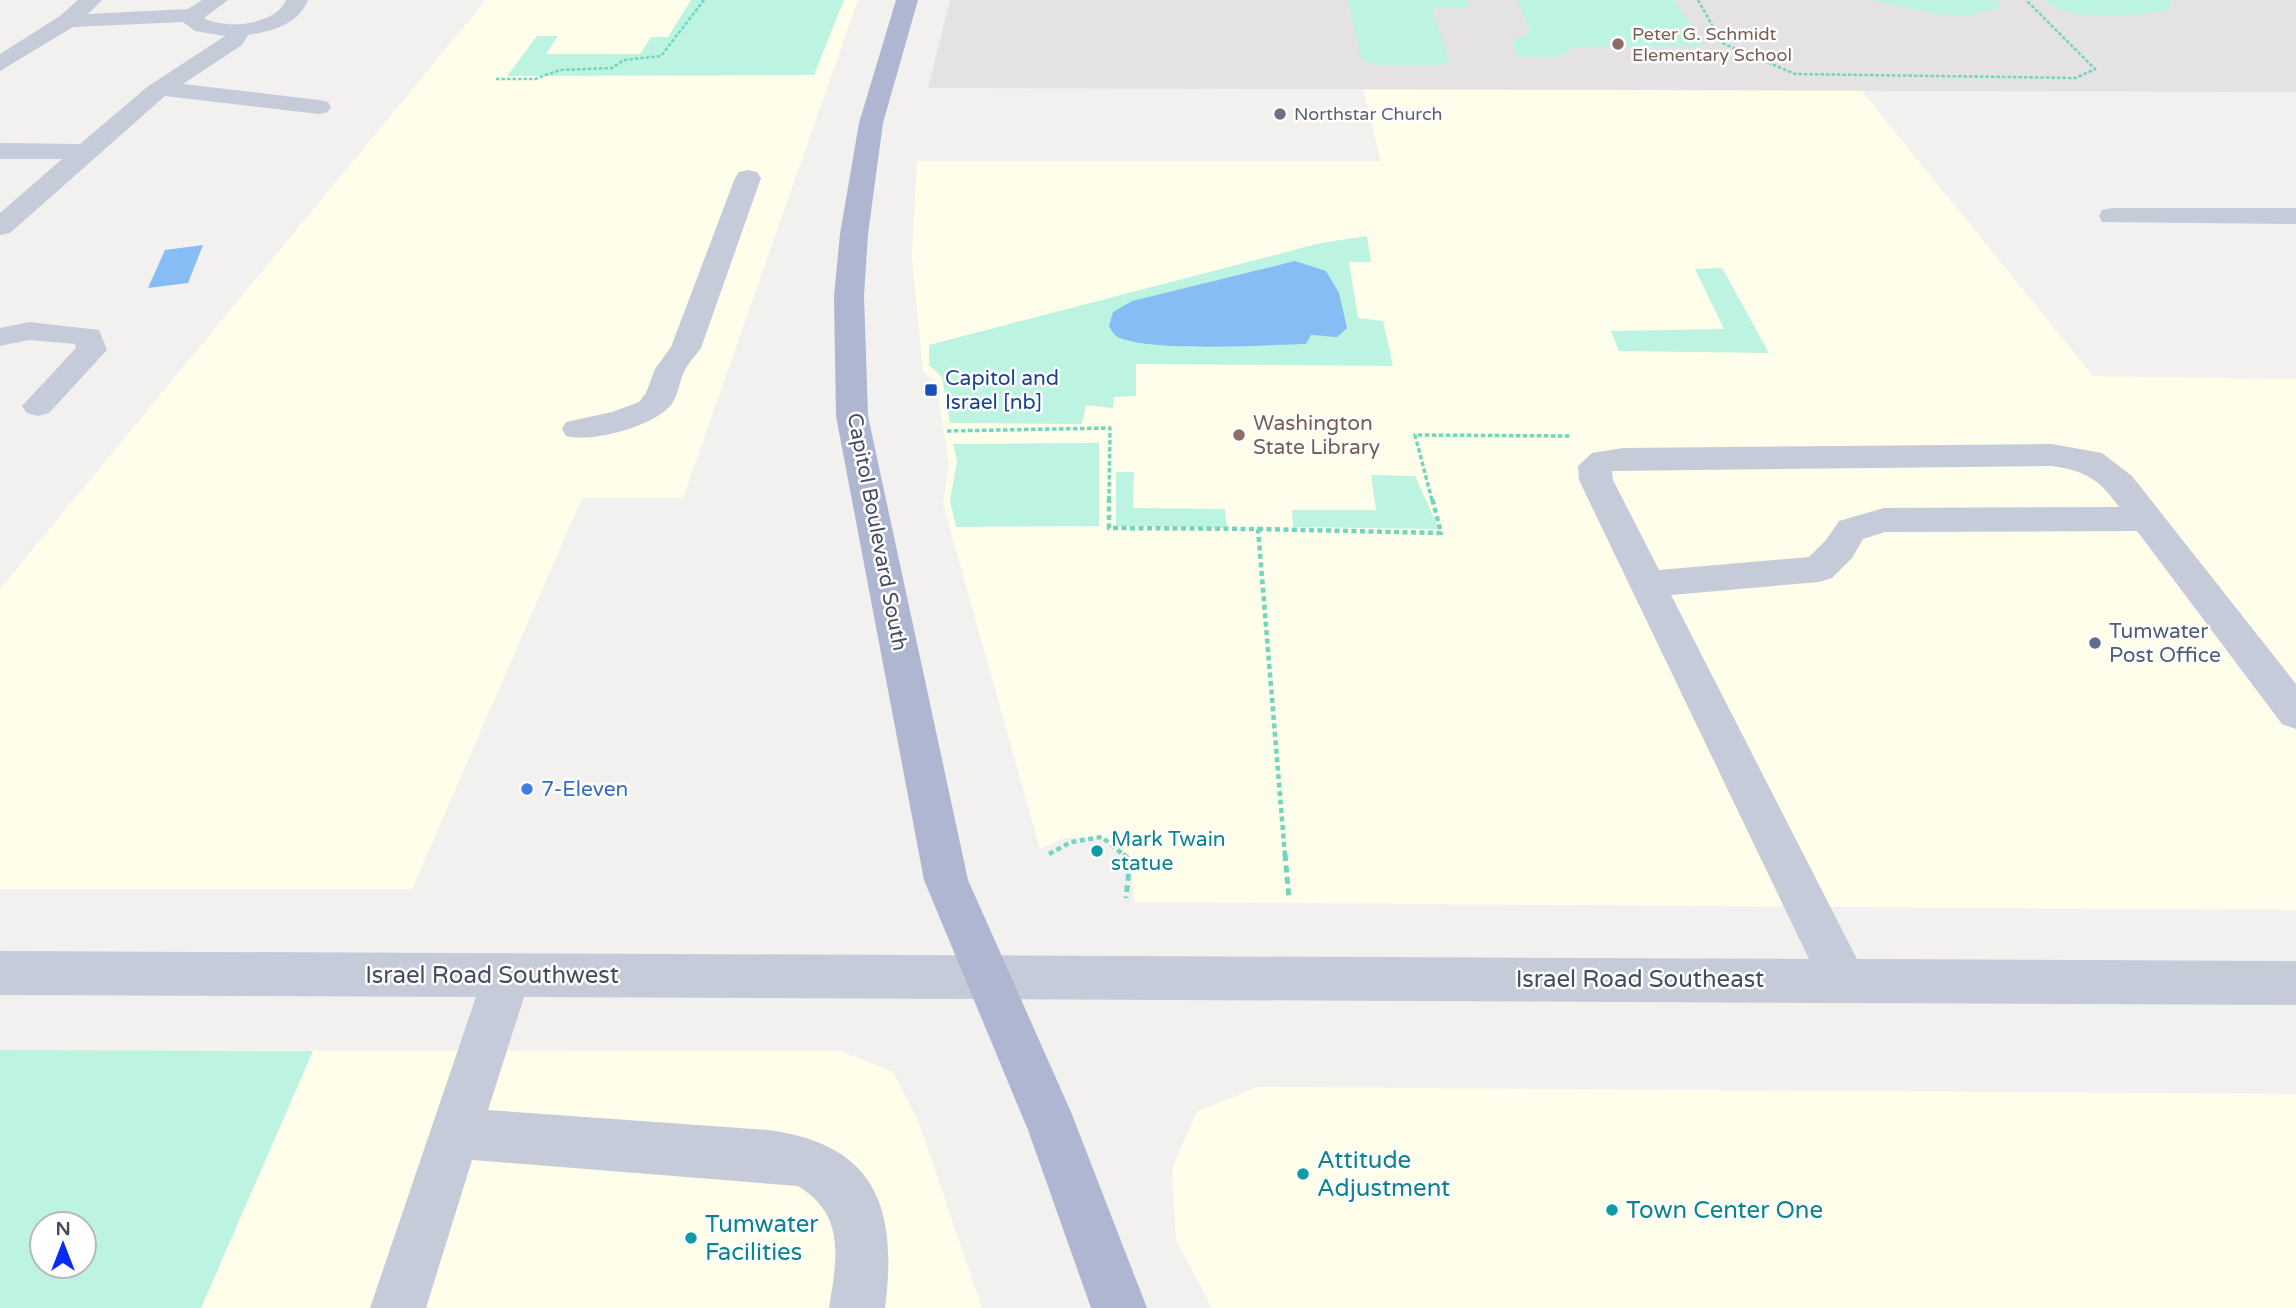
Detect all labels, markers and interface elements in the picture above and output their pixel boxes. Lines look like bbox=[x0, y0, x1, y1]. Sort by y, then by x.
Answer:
place label: Peter G. Schmidt Elementary School bbox=[1632, 23, 1792, 66]
marker: Peter G. Schmidt Elementary School bbox=[1610, 36, 1626, 52]
place label: Northstar Church bbox=[1294, 103, 1443, 125]
marker: Northstar Church bbox=[1272, 106, 1288, 122]
place label: Capitol and Israel [nb] bbox=[945, 366, 1059, 415]
marker: Capitol and Israel [nb] bbox=[923, 382, 939, 398]
street label: Capitol Boulevard South bbox=[842, 411, 912, 653]
place label: Washington State Library bbox=[1253, 411, 1380, 460]
marker: Washington State Library bbox=[1231, 427, 1247, 443]
place label: Tumwater Post Office bbox=[2109, 619, 2221, 668]
marker: Tumwater Post Office bbox=[2087, 635, 2103, 651]
place label: 7-Eleven bbox=[541, 777, 628, 802]
marker: 7-Eleven bbox=[519, 781, 535, 797]
place label: Mark Twain statue bbox=[1111, 827, 1226, 876]
marker: Mark Twain statue bbox=[1089, 843, 1105, 859]
street label: Israel Road Southwest bbox=[365, 961, 619, 990]
street label: Israel Road Southeast bbox=[1516, 965, 1764, 994]
place label: Attitude Adjustment bbox=[1317, 1146, 1450, 1203]
marker: Attitude Adjustment bbox=[1295, 1166, 1311, 1182]
place label: Town Center One bbox=[1626, 1196, 1823, 1225]
marker: Town Center One bbox=[1604, 1202, 1620, 1218]
north arrow bbox=[28, 1210, 98, 1280]
place label: Tumwater Facilities bbox=[705, 1210, 819, 1267]
text: N bbox=[55, 1218, 71, 1240]
marker: Tumwater Facilities bbox=[683, 1230, 699, 1246]

